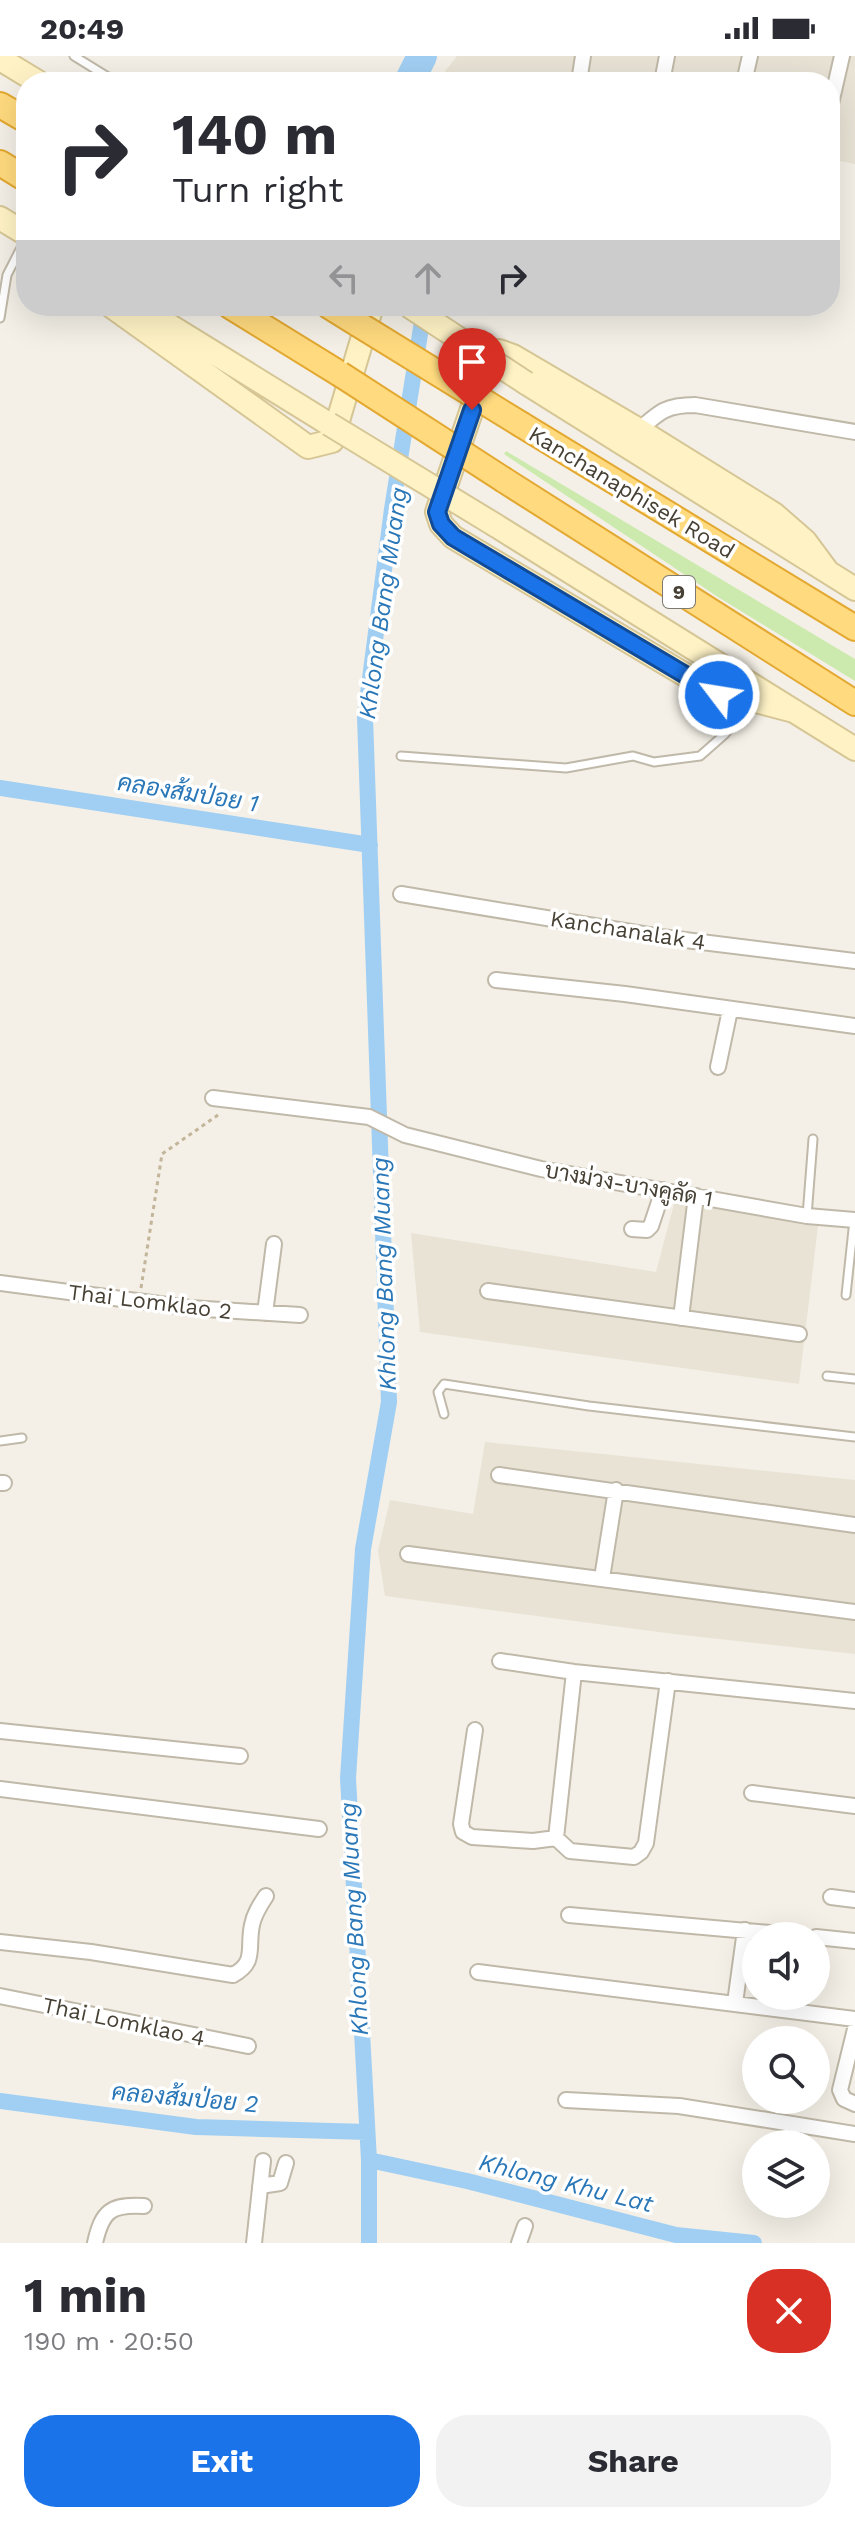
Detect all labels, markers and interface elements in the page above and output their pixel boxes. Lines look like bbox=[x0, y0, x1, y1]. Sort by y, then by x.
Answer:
text: 20:49 bbox=[40, 11, 124, 46]
text: 140 m bbox=[172, 102, 337, 168]
icon: right bbox=[40, 104, 144, 208]
text: Turn right bbox=[172, 169, 343, 211]
icon: left bbox=[322, 256, 366, 300]
icon: ahead bbox=[406, 256, 450, 300]
icon: right bbox=[490, 256, 534, 300]
pin bbox=[438, 328, 506, 410]
icon: arrive bbox=[450, 340, 494, 384]
street label: Kanchanaphisek Road bbox=[524, 421, 739, 564]
water label: Khlong Bang Muang bbox=[353, 485, 413, 721]
road number: 9 bbox=[663, 576, 695, 608]
position arrow bbox=[677, 653, 761, 737]
water label: คลองส้มป่อย 1 bbox=[116, 768, 260, 818]
street label: Kanchanalak 4 bbox=[549, 906, 707, 955]
street label: บางม่วง-บางคูลัด 1 bbox=[542, 1156, 715, 1215]
water label: Khlong Bang Muang bbox=[366, 1157, 402, 1391]
street label: Thai Lomklao 2 bbox=[67, 1279, 233, 1324]
water label: Khlong Bang Muang bbox=[334, 1802, 374, 2036]
map controls bbox=[742, 1922, 830, 2218]
button: sound bbox=[742, 1922, 830, 2010]
street label: Thai Lomklao 4 bbox=[41, 1992, 207, 2051]
button: search bbox=[742, 2026, 830, 2114]
water label: คลองส้มป่อย 2 bbox=[110, 2078, 260, 2118]
button: layers bbox=[742, 2130, 830, 2218]
water label: Khlong Khu Lat bbox=[476, 2148, 657, 2218]
text: 1 min bbox=[24, 2267, 147, 2324]
button: close bbox=[747, 2269, 831, 2353]
text: 190 m · 20:50 bbox=[24, 2326, 194, 2356]
button: Exit bbox=[24, 2415, 420, 2507]
button: Share bbox=[436, 2415, 831, 2507]

